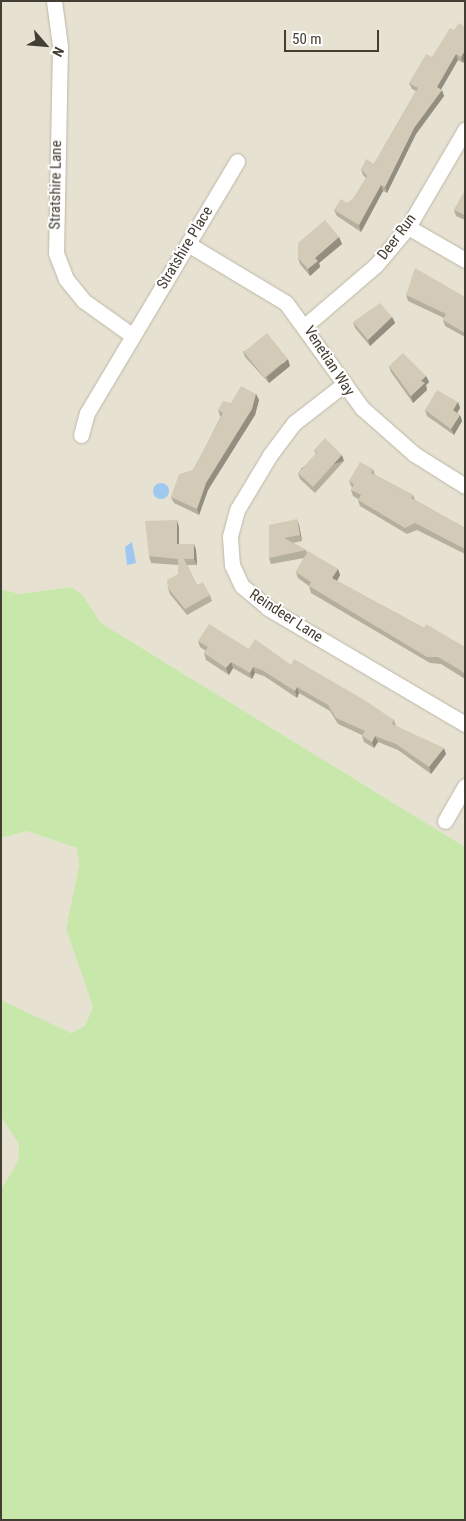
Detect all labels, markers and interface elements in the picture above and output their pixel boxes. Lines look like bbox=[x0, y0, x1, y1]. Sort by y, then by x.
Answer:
north arrow bbox=[20, 20, 70, 70]
scale bar bbox=[286, 20, 381, 52]
text: 50 m bbox=[292, 30, 322, 48]
text: N bbox=[49, 44, 67, 59]
street label: Stratshire Lane bbox=[46, 140, 66, 230]
street label: Stratshire Place bbox=[153, 203, 217, 293]
street label: Deer Run bbox=[374, 210, 420, 264]
street label: Venetian Way bbox=[300, 323, 358, 399]
street label: Reindeer Lane bbox=[246, 586, 326, 646]

